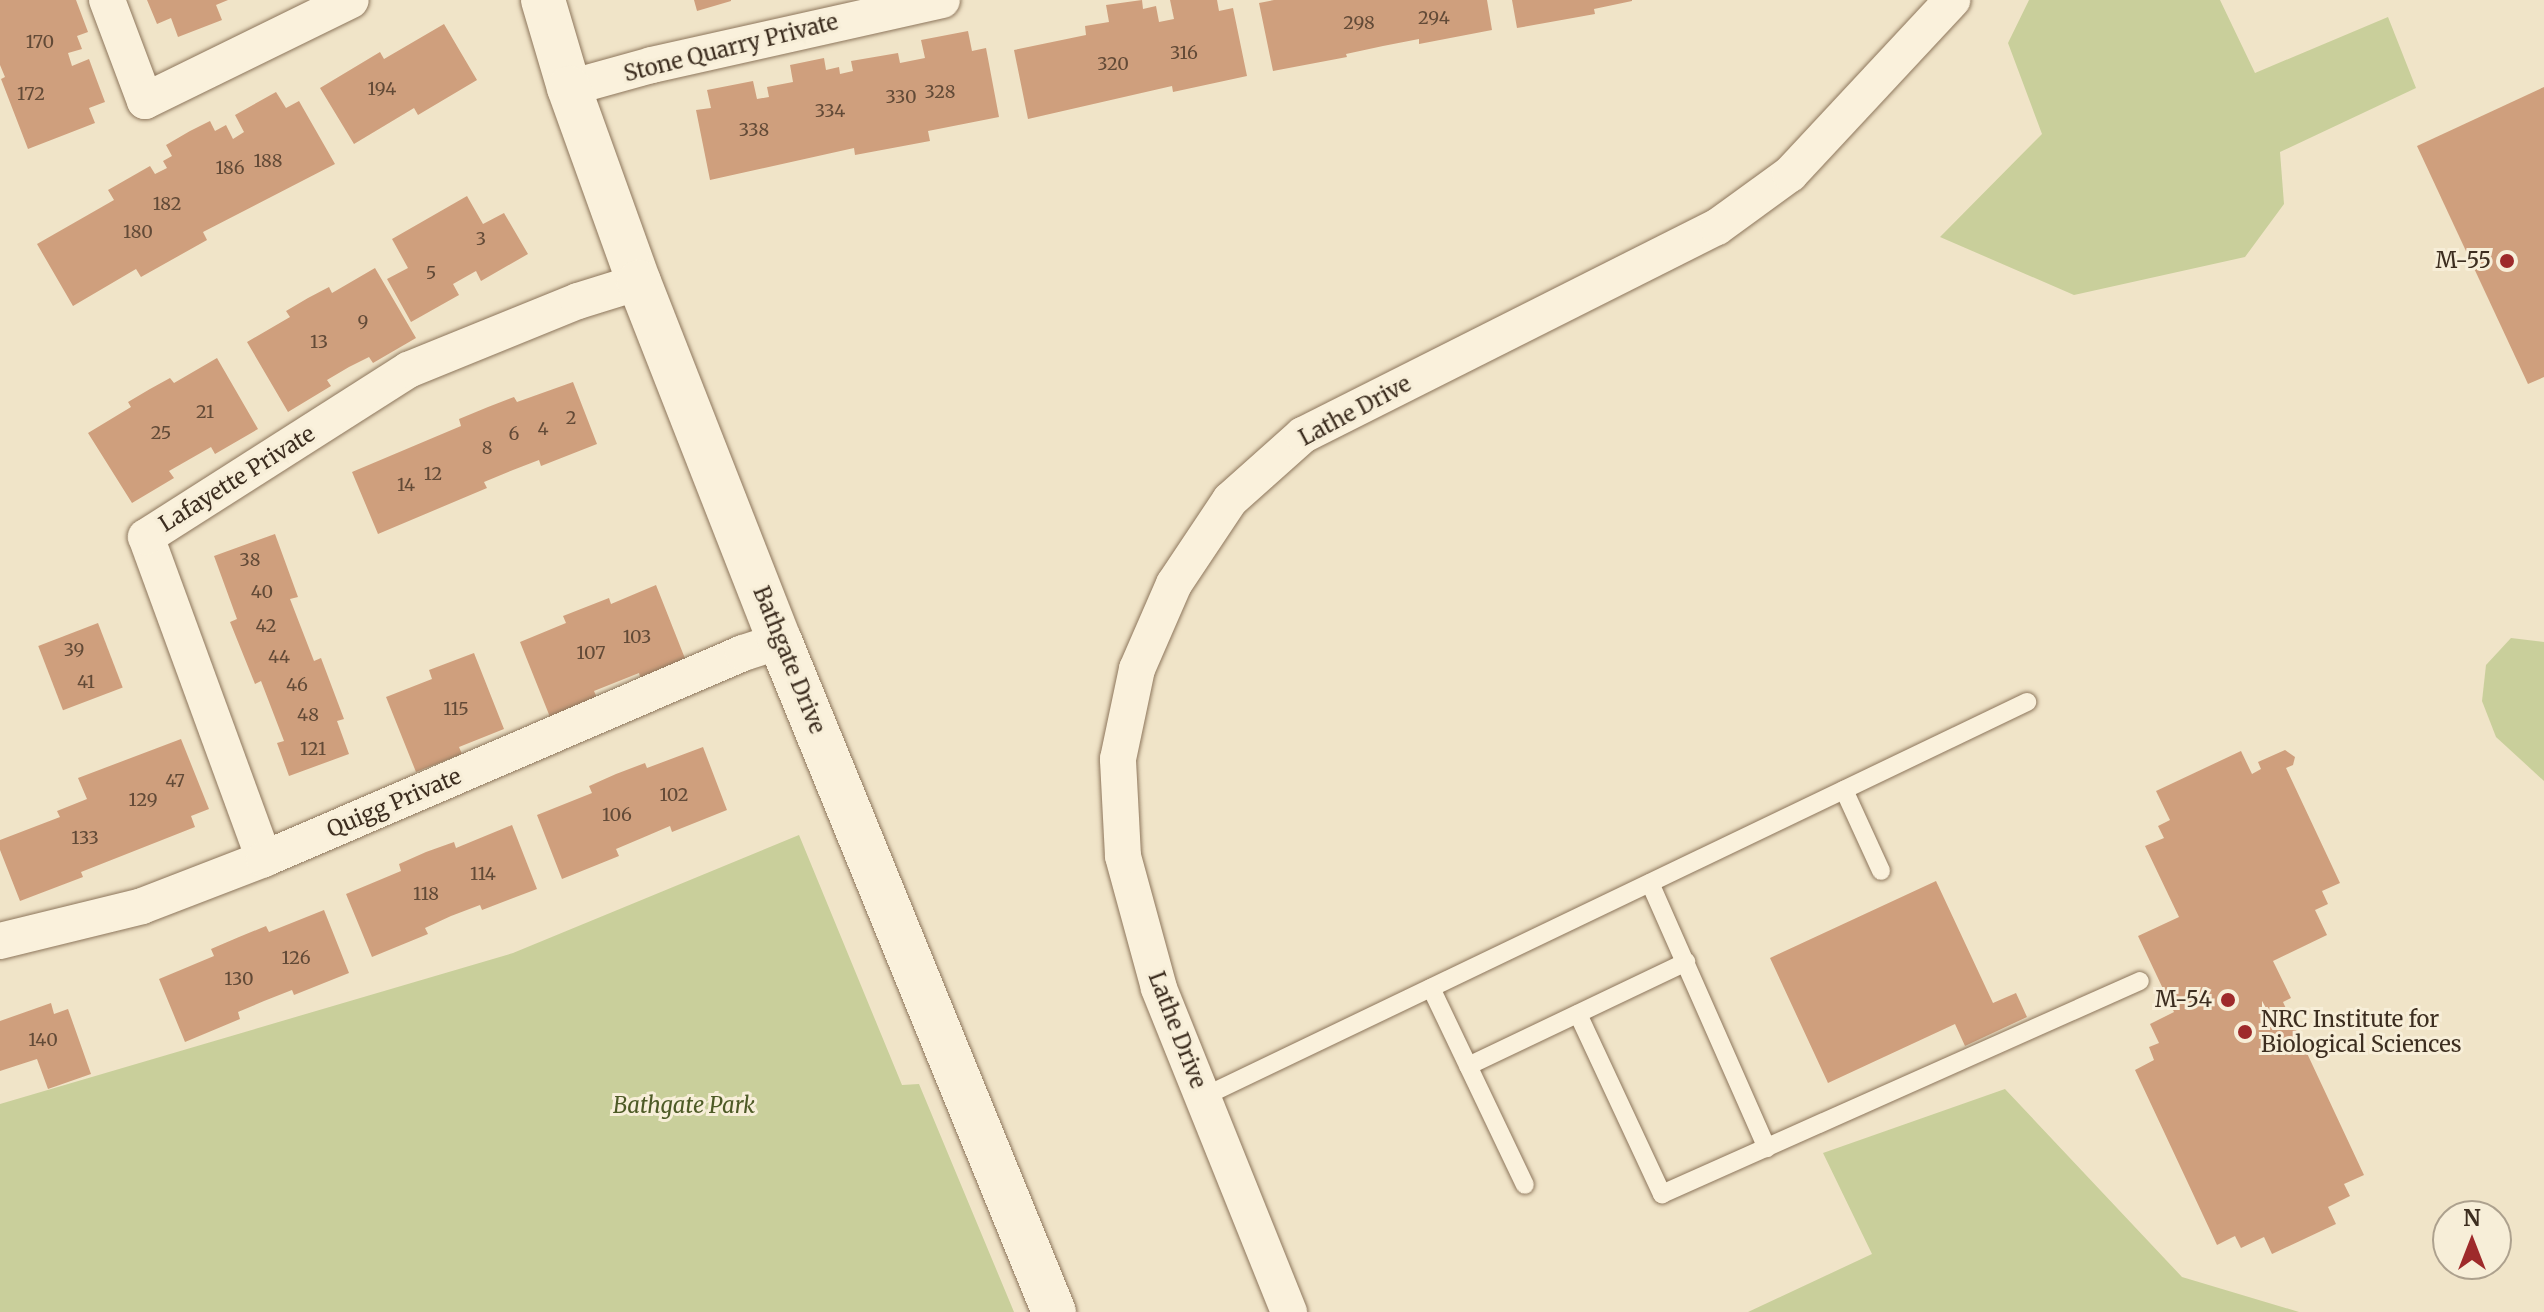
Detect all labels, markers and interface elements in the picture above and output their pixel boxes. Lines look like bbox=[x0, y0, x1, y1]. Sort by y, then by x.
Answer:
house number: 294 bbox=[1418, 7, 1450, 29]
street label: Stone Quarry Private bbox=[621, 9, 841, 87]
house number: 298 bbox=[1343, 12, 1375, 34]
house number: 170 bbox=[26, 31, 54, 53]
house number: 316 bbox=[1170, 42, 1198, 64]
house number: 320 bbox=[1097, 53, 1129, 75]
house number: 194 bbox=[368, 78, 396, 100]
house number: 328 bbox=[925, 81, 955, 103]
house number: 172 bbox=[17, 83, 45, 105]
house number: 330 bbox=[885, 86, 917, 108]
house number: 334 bbox=[815, 100, 845, 122]
house number: 338 bbox=[739, 119, 769, 141]
house number: 188 bbox=[254, 150, 282, 172]
house number: 186 bbox=[215, 157, 245, 179]
house number: 182 bbox=[153, 193, 181, 215]
house number: 180 bbox=[123, 221, 153, 243]
house number: 3 bbox=[476, 228, 486, 250]
place label: M-55 bbox=[2435, 248, 2491, 274]
marker: M-55 bbox=[2498, 252, 2516, 270]
house number: 5 bbox=[426, 262, 436, 284]
house number: 9 bbox=[358, 311, 368, 333]
house number: 13 bbox=[310, 331, 328, 353]
street label: Lathe Drive bbox=[1295, 371, 1415, 451]
house number: 21 bbox=[196, 401, 214, 423]
house number: 2 bbox=[566, 407, 576, 429]
house number: 4 bbox=[537, 418, 549, 440]
street label: Lafayette Private bbox=[154, 421, 320, 537]
house number: 25 bbox=[151, 422, 171, 444]
house number: 6 bbox=[509, 423, 519, 445]
house number: 8 bbox=[482, 437, 492, 459]
house number: 12 bbox=[424, 463, 442, 485]
house number: 14 bbox=[397, 474, 415, 496]
house number: 38 bbox=[240, 549, 260, 571]
house number: 40 bbox=[251, 581, 273, 603]
street label: Bathgate Drive bbox=[747, 582, 831, 738]
house number: 42 bbox=[256, 615, 276, 637]
house number: 103 bbox=[623, 626, 651, 648]
house number: 39 bbox=[64, 639, 84, 661]
house number: 107 bbox=[577, 642, 605, 664]
house number: 44 bbox=[268, 646, 290, 668]
house number: 41 bbox=[77, 671, 95, 693]
house number: 46 bbox=[286, 674, 308, 696]
house number: 115 bbox=[443, 698, 469, 720]
house number: 48 bbox=[297, 704, 319, 726]
house number: 121 bbox=[300, 738, 326, 760]
street label: Quigg Private bbox=[323, 763, 465, 843]
house number: 47 bbox=[165, 770, 185, 792]
house number: 102 bbox=[659, 784, 689, 806]
house number: 129 bbox=[128, 789, 158, 811]
house number: 106 bbox=[602, 804, 632, 826]
house number: 133 bbox=[71, 827, 99, 849]
house number: 114 bbox=[470, 863, 496, 885]
house number: 118 bbox=[413, 883, 439, 905]
house number: 126 bbox=[281, 947, 311, 969]
house number: 130 bbox=[224, 968, 254, 990]
street label: Lathe Drive bbox=[1143, 968, 1211, 1092]
place label: M-54 bbox=[2155, 987, 2212, 1013]
marker: M-54 bbox=[2219, 991, 2237, 1009]
place label: NRC Institute for Biological Sciences bbox=[2261, 1006, 2462, 1058]
marker: NRC Institute for Biological Sciences bbox=[2236, 1023, 2254, 1041]
house number: 140 bbox=[28, 1029, 58, 1051]
park label: Bathgate Park bbox=[613, 1093, 755, 1119]
north arrow bbox=[2432, 1200, 2512, 1280]
text: N bbox=[2463, 1204, 2481, 1232]

